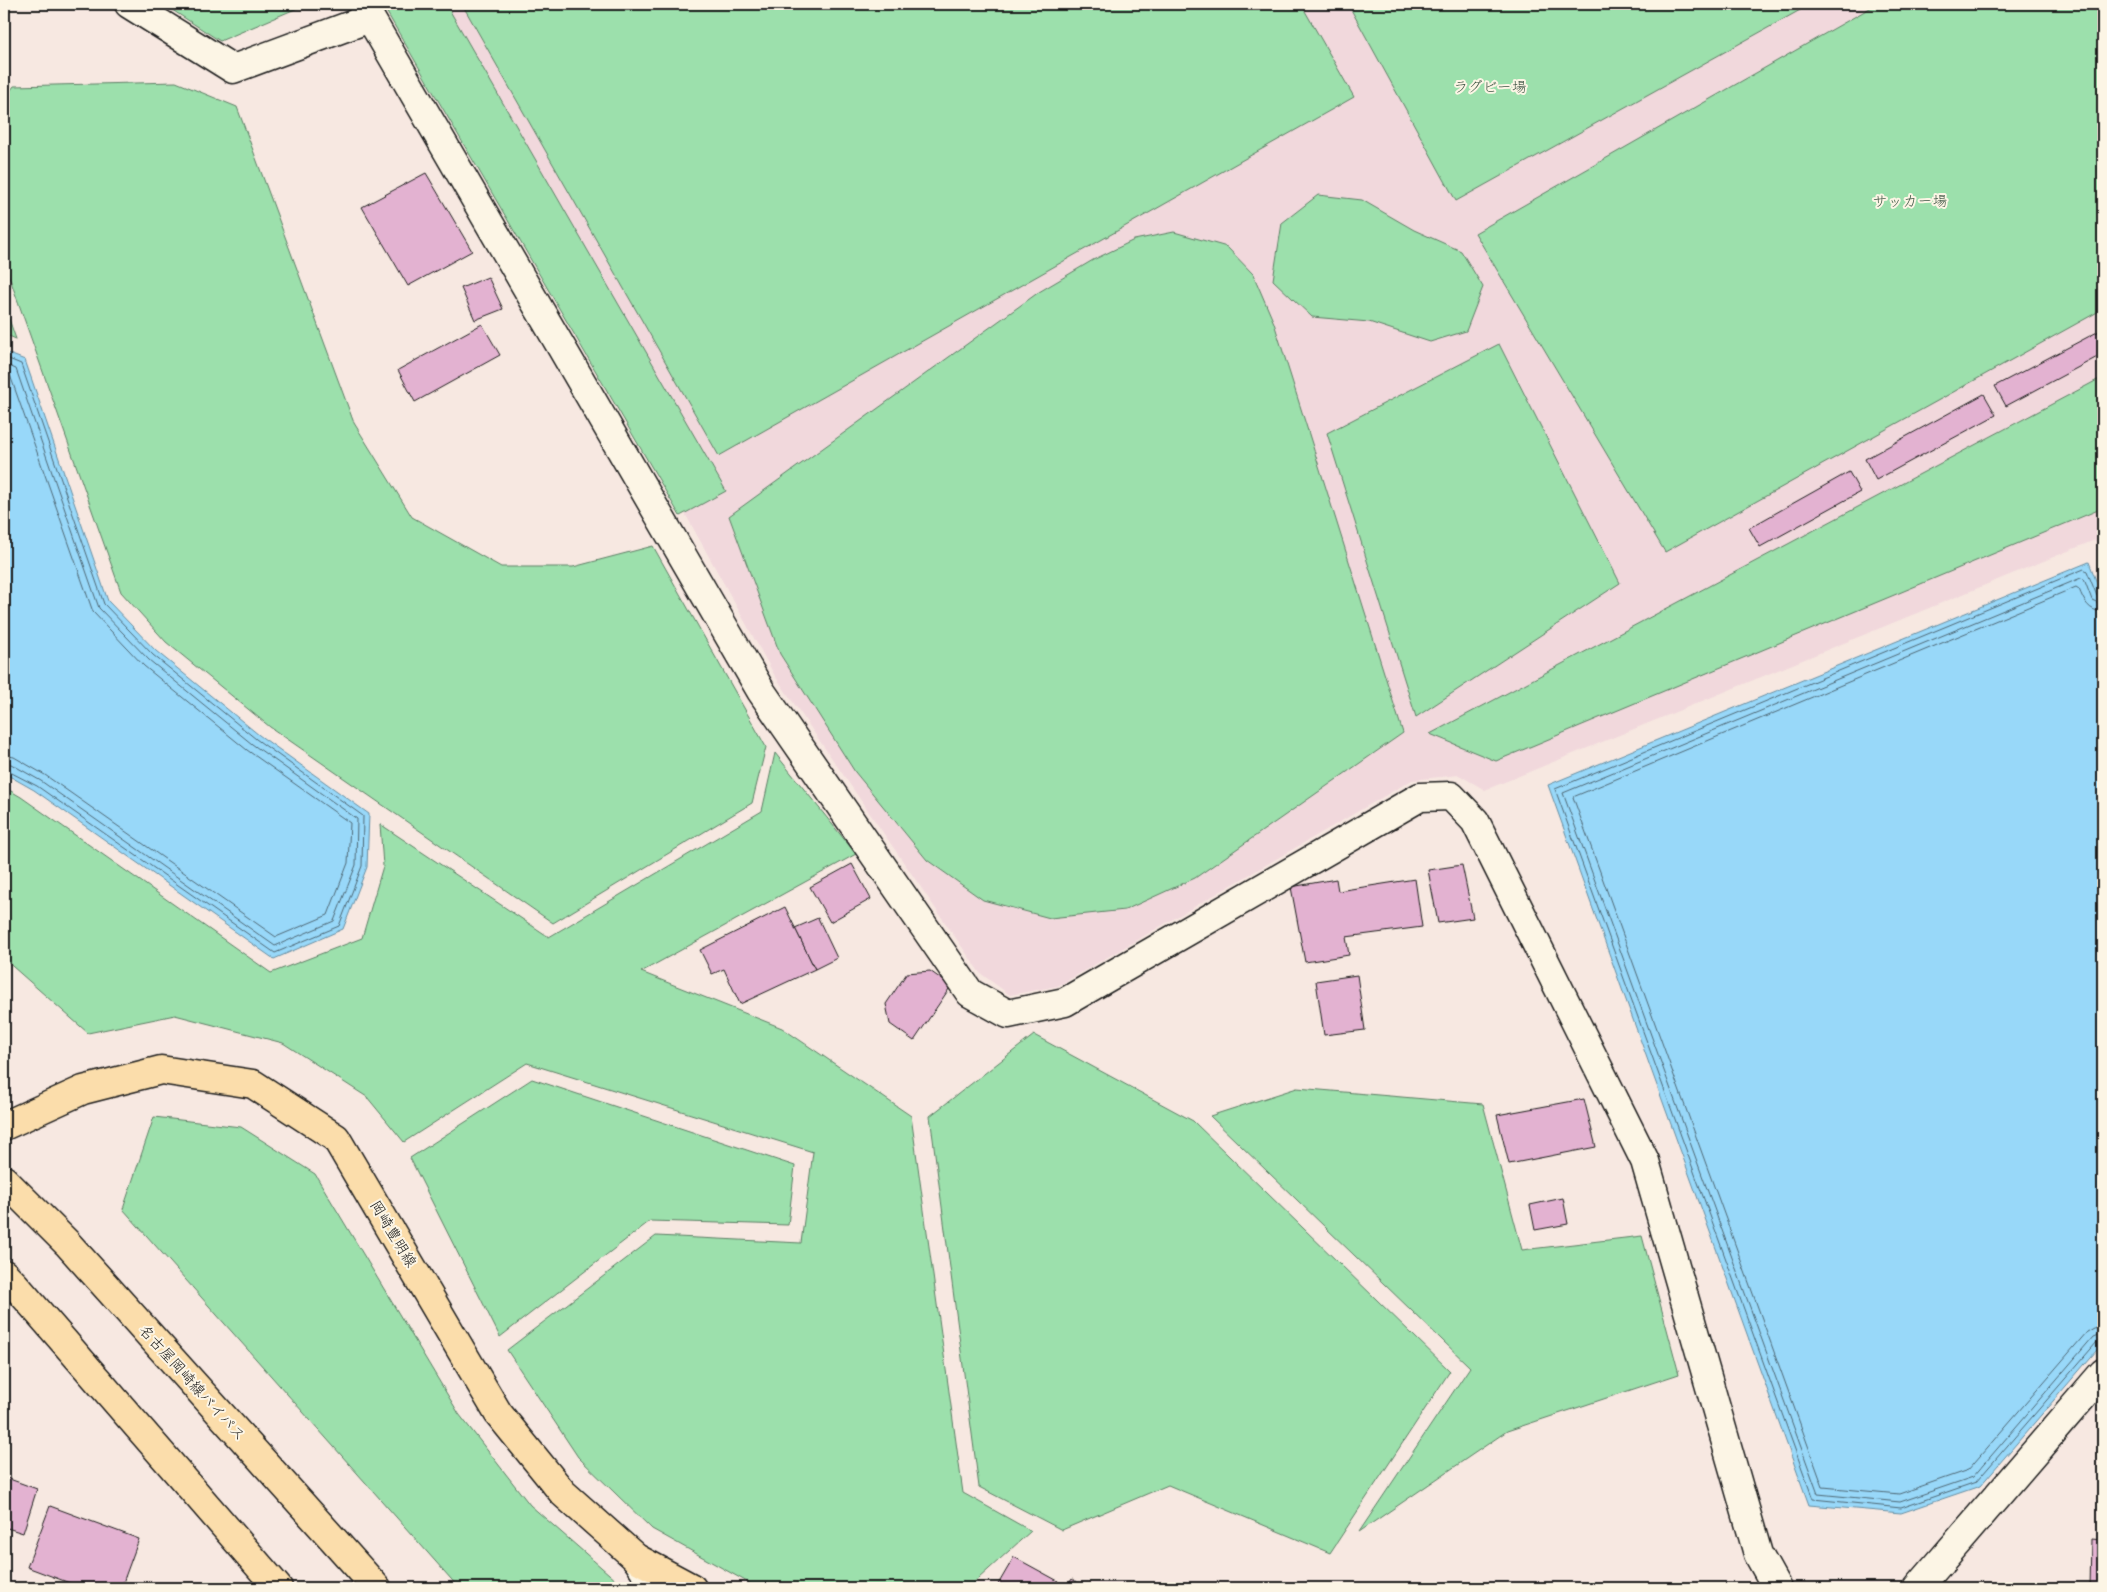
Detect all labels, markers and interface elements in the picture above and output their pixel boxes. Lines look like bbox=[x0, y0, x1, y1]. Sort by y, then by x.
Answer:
park label: ラグビー場 bbox=[1453, 77, 1527, 98]
park label: サッカー場 bbox=[1872, 191, 1948, 212]
street label: 岡崎豊明線 bbox=[365, 1196, 421, 1272]
street label: 名古屋岡崎線バイパス bbox=[134, 1320, 250, 1446]

